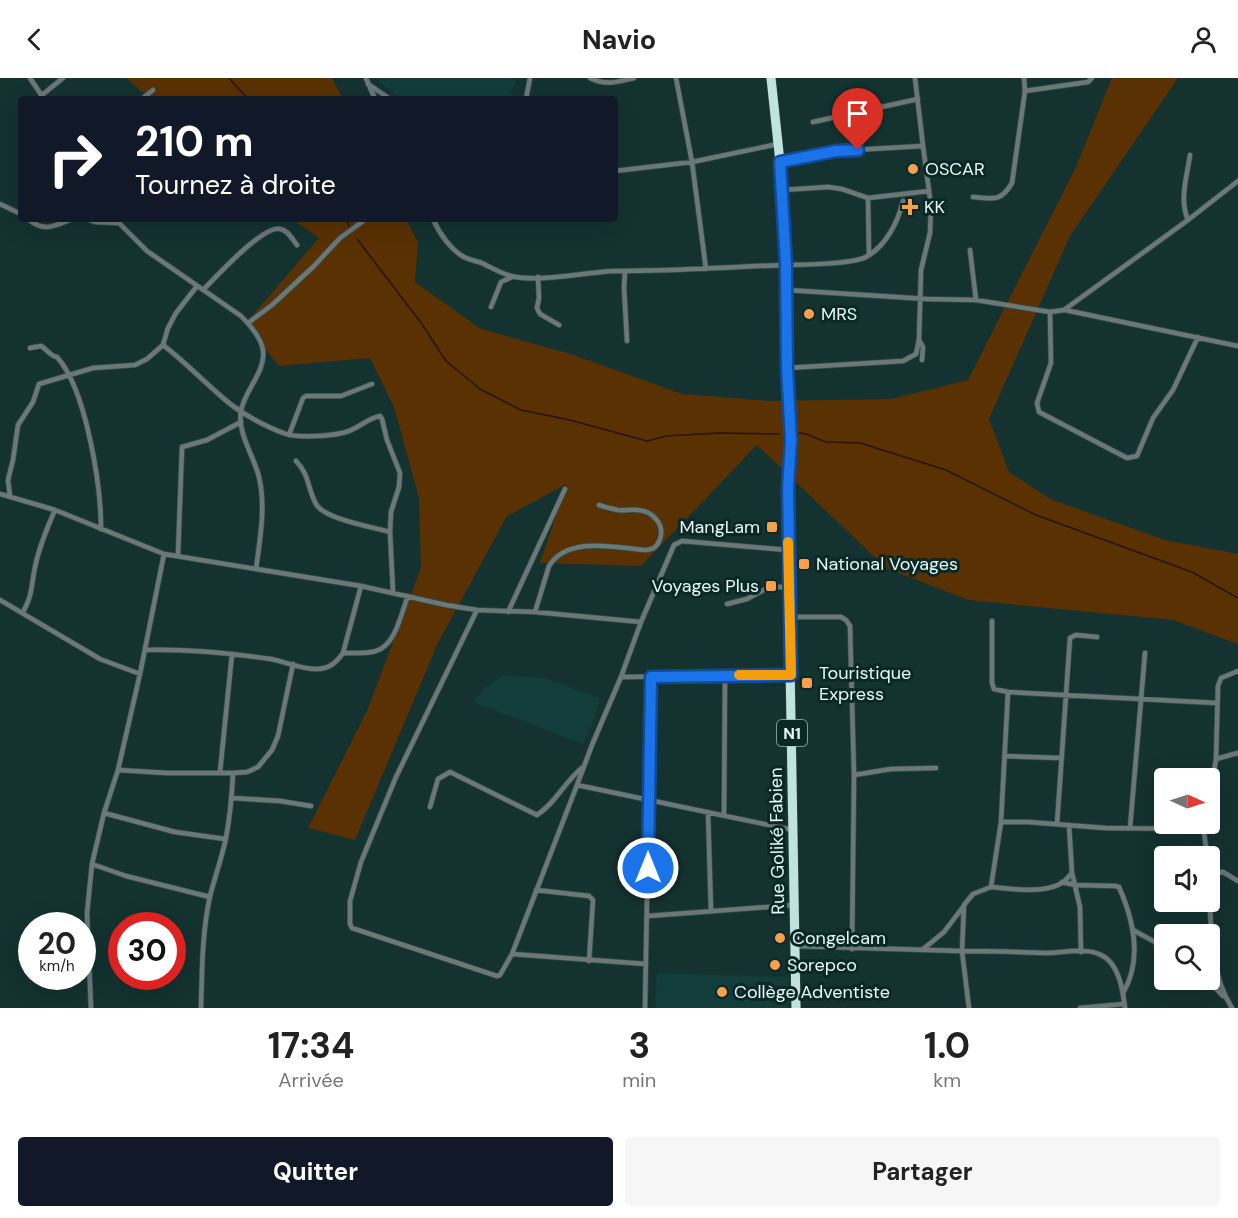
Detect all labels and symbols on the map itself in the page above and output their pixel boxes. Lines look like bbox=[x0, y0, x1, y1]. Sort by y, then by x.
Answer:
pin bbox=[832, 88, 883, 150]
place label: OSCAR bbox=[925, 157, 985, 181]
marker: OSCAR bbox=[906, 162, 920, 176]
place label: KK bbox=[924, 195, 946, 219]
marker: KK bbox=[901, 198, 919, 216]
place label: MRS bbox=[821, 302, 857, 326]
marker: MRS bbox=[802, 307, 816, 321]
place label: MangLam bbox=[679, 515, 760, 539]
marker: MangLam bbox=[765, 520, 779, 534]
place label: National Voyages bbox=[816, 552, 958, 576]
marker: National Voyages bbox=[797, 557, 811, 571]
place label: Voyages Plus bbox=[651, 574, 759, 598]
marker: Voyages Plus bbox=[764, 579, 778, 593]
place label: Touristique Express bbox=[819, 661, 911, 706]
marker: Touristique Express bbox=[800, 676, 814, 690]
road number: N1 bbox=[777, 720, 807, 746]
street label: Rue Goliké Fabien bbox=[764, 767, 790, 915]
north arrow bbox=[1154, 768, 1220, 834]
position arrow bbox=[616, 836, 680, 900]
speed limit sign: 30 bbox=[108, 912, 186, 990]
place label: Congelcam bbox=[792, 926, 886, 950]
marker: Congelcam bbox=[773, 931, 787, 945]
place label: Sorepco bbox=[787, 953, 857, 977]
marker: Sorepco bbox=[768, 958, 782, 972]
place label: Collège Adventiste bbox=[734, 980, 890, 1004]
marker: Collège Adventiste bbox=[715, 985, 729, 999]

